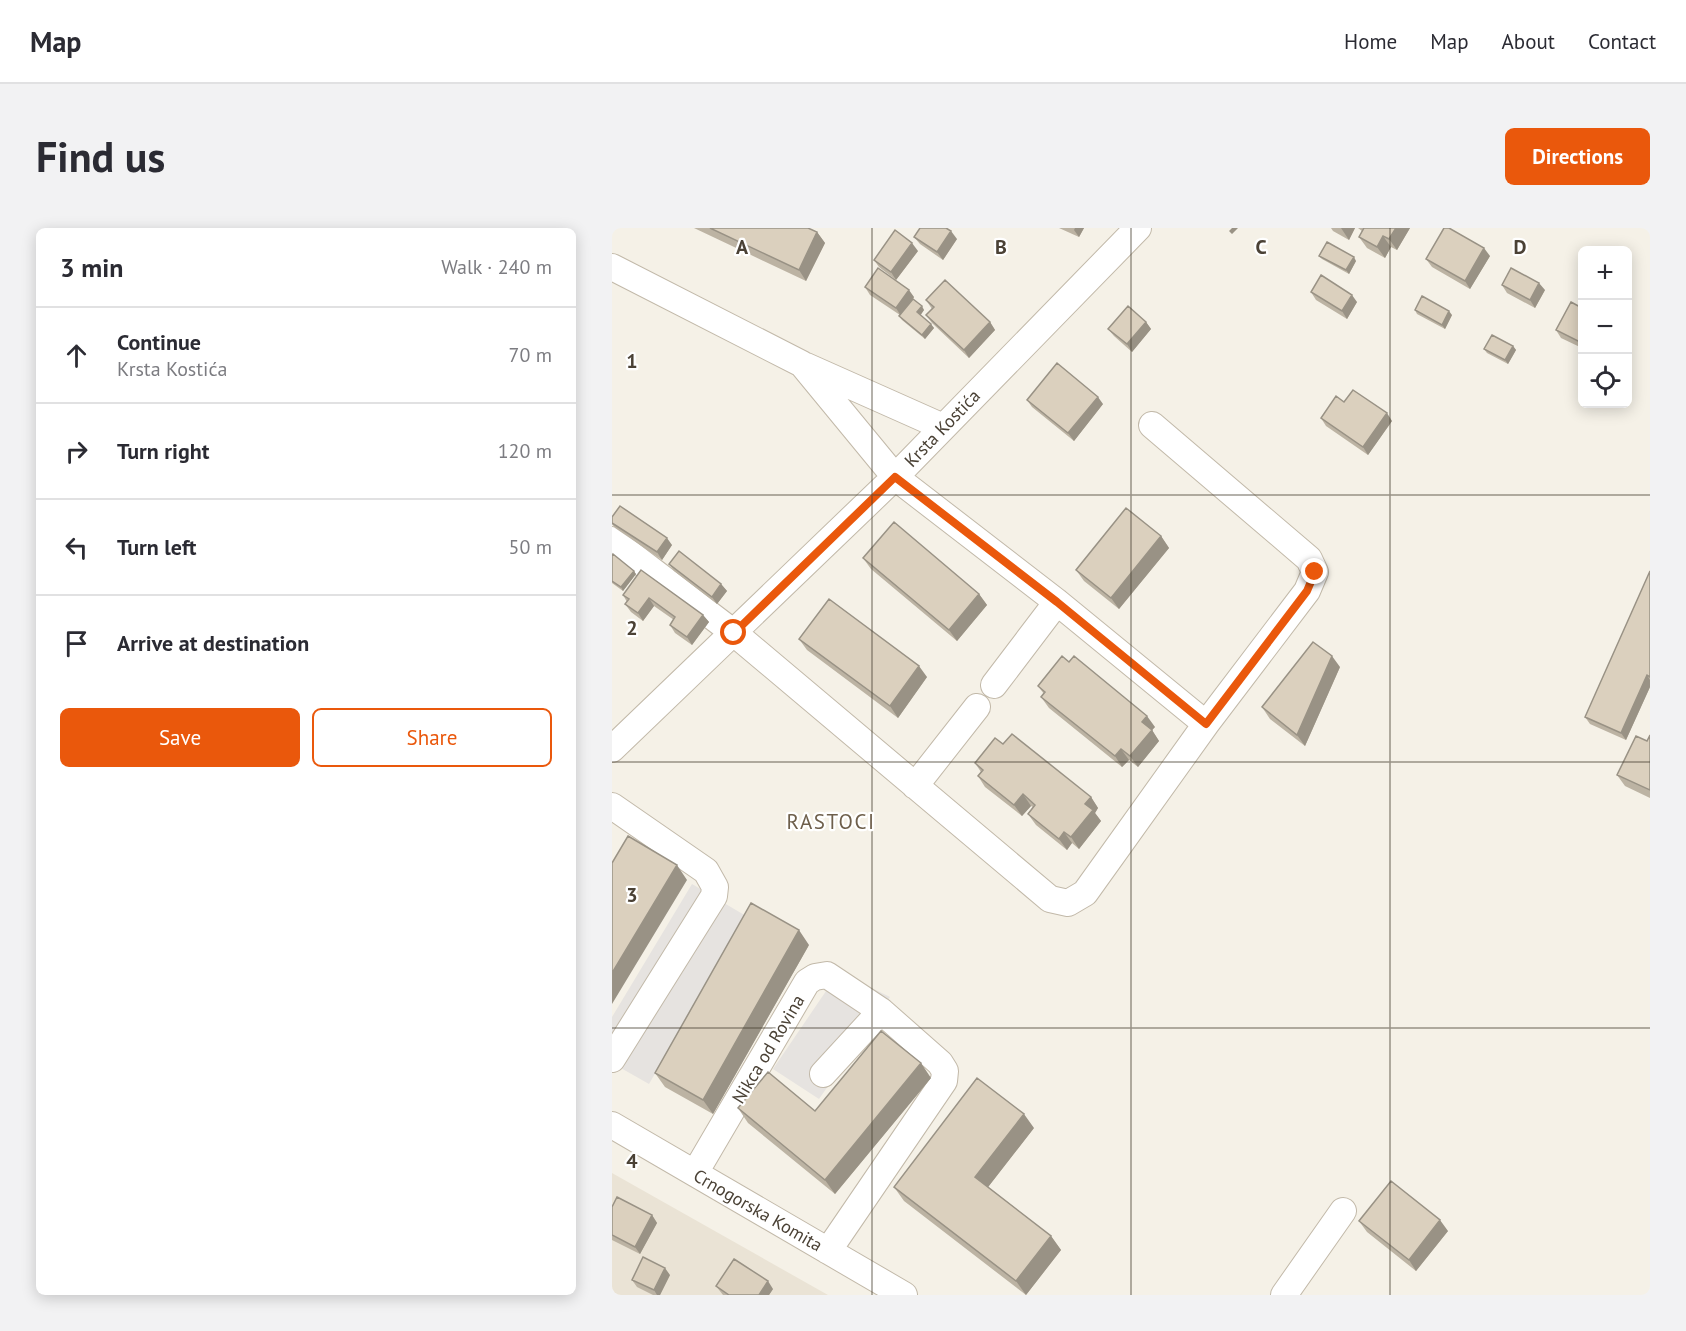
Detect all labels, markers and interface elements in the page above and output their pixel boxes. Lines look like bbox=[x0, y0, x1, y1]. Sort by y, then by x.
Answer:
text: Map bbox=[30, 23, 81, 60]
text: Home bbox=[1344, 28, 1397, 55]
text: Map bbox=[1430, 28, 1469, 55]
text: About bbox=[1502, 28, 1555, 55]
text: Contact bbox=[1588, 28, 1656, 55]
button: Directions bbox=[1505, 128, 1650, 185]
text: Find us bbox=[36, 129, 165, 184]
text: A bbox=[736, 234, 749, 260]
text: B bbox=[995, 234, 1007, 260]
text: C bbox=[1255, 234, 1267, 260]
text: D bbox=[1514, 234, 1527, 260]
map controls bbox=[1578, 246, 1632, 408]
button: + bbox=[1578, 246, 1632, 300]
text: 3 min bbox=[60, 251, 123, 284]
text: Walk · 240 m bbox=[441, 254, 552, 280]
button: − bbox=[1578, 300, 1632, 354]
text: Continue bbox=[117, 328, 201, 356]
icon: ahead bbox=[60, 339, 93, 372]
text: 70 m bbox=[509, 342, 552, 368]
text: 1 bbox=[626, 348, 638, 374]
button: locate bbox=[1578, 354, 1632, 408]
text: Krsta Kostića bbox=[117, 356, 227, 382]
street label: Krsta Kostića bbox=[899, 384, 985, 472]
icon: right bbox=[60, 435, 93, 468]
text: Turn right bbox=[117, 437, 209, 465]
text: 120 m bbox=[498, 438, 552, 464]
icon: left bbox=[60, 531, 93, 564]
text: Turn left bbox=[117, 533, 197, 561]
text: 50 m bbox=[509, 534, 552, 560]
route end bbox=[1301, 558, 1327, 584]
text: 2 bbox=[626, 615, 638, 641]
route start bbox=[720, 619, 746, 645]
icon: arrive bbox=[60, 627, 93, 660]
text: Arrive at destination bbox=[117, 629, 309, 657]
button: Save bbox=[60, 708, 300, 767]
button: Share bbox=[312, 708, 552, 767]
district label: RASTOCI bbox=[787, 808, 876, 835]
text: 3 bbox=[626, 882, 638, 908]
street label: Nikca od Rovina bbox=[726, 990, 810, 1108]
text: 4 bbox=[626, 1148, 638, 1174]
street label: Crnogorska Komita bbox=[689, 1164, 827, 1256]

